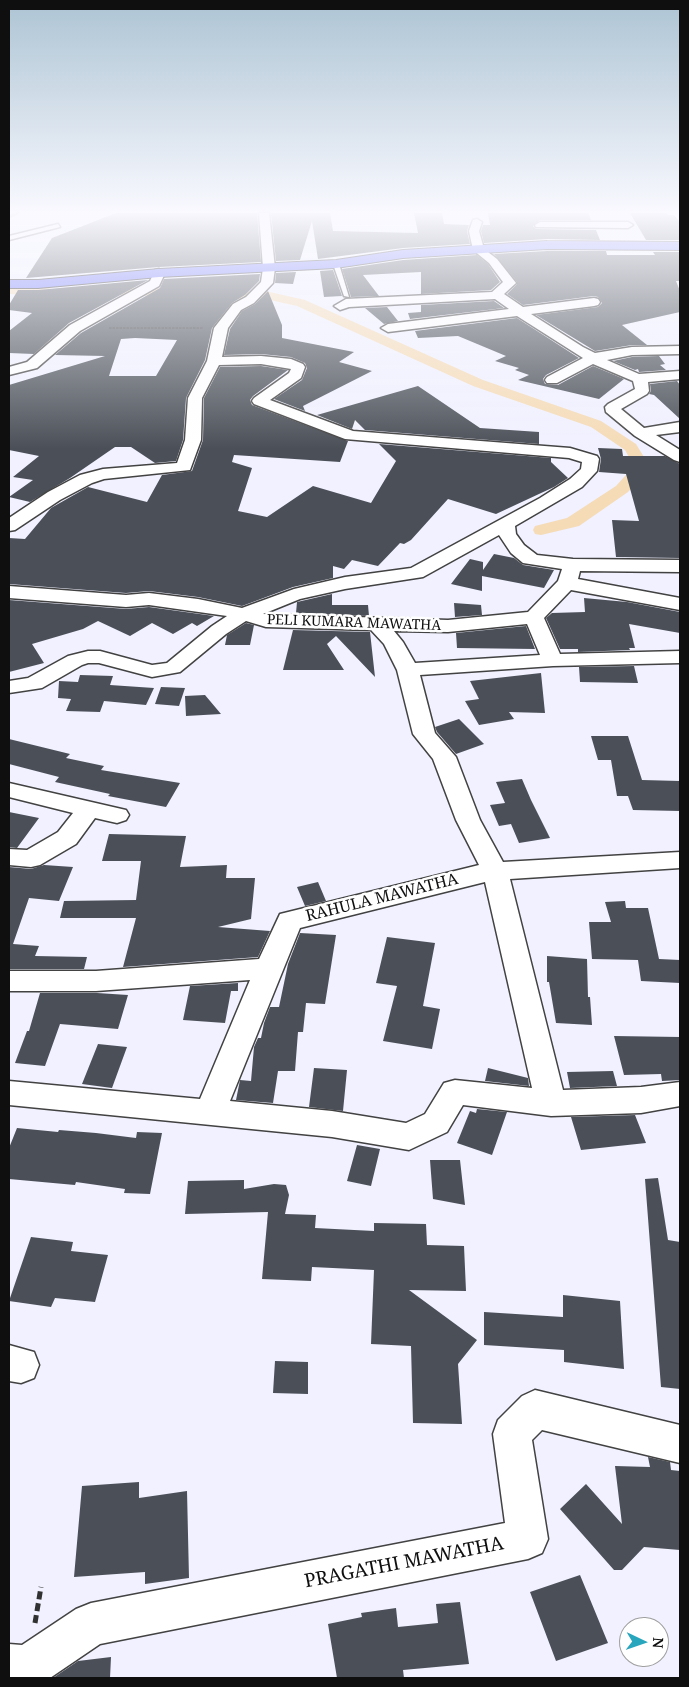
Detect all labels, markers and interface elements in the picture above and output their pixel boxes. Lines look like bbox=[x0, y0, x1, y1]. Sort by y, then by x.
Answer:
street label: PELI KUMARA MAWATHA bbox=[267, 612, 441, 634]
street label: RAHULA MAWATHA bbox=[304, 870, 460, 926]
street label: PRAGATHI MAWATHA bbox=[303, 1533, 505, 1593]
north arrow bbox=[619, 1617, 669, 1667]
text: N bbox=[649, 1637, 668, 1649]

